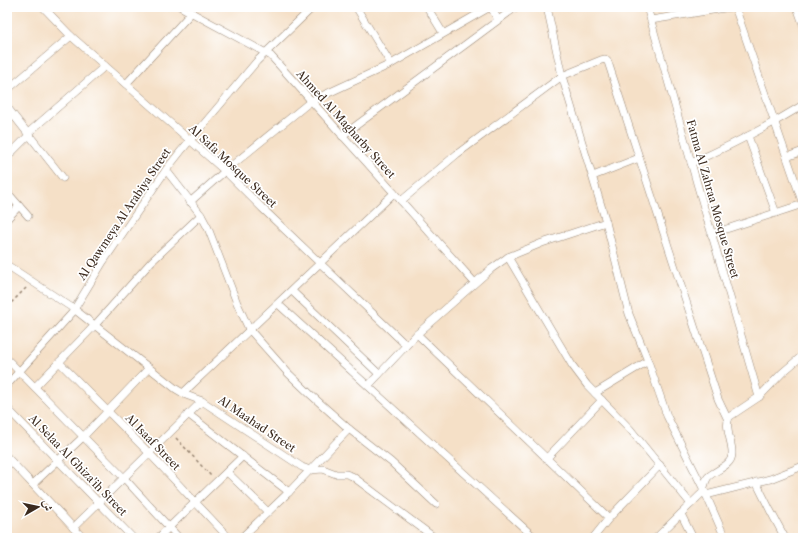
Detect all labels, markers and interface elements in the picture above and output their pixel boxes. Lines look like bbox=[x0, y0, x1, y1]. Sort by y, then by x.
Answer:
street label: Ahmed Al Magharby Street bbox=[293, 66, 399, 181]
street label: Fatma Al Zahraa Mosque Street bbox=[684, 118, 742, 280]
street label: Al Safa Mosque Street bbox=[185, 121, 280, 211]
street label: Al Qawmeya Al Arabiya Street bbox=[74, 145, 174, 283]
street label: Al Maahad Street bbox=[215, 392, 299, 455]
street label: Al Isaaf Street bbox=[122, 410, 183, 473]
street label: Al Selaa Al Ghiza'ih Street bbox=[25, 411, 130, 519]
north arrow bbox=[18, 487, 58, 527]
text: ش bbox=[40, 499, 56, 512]

